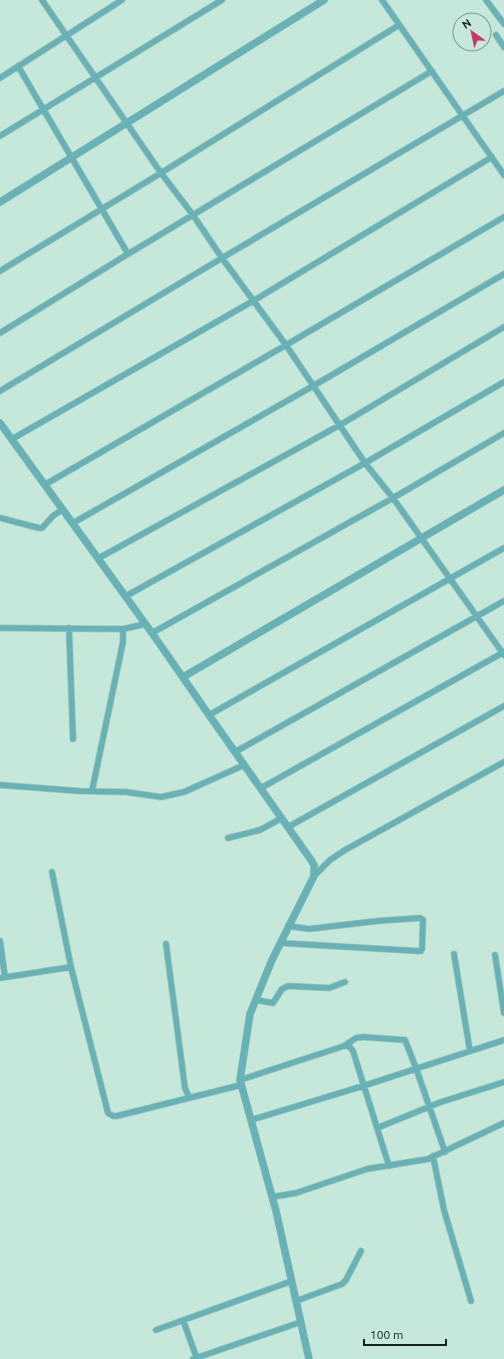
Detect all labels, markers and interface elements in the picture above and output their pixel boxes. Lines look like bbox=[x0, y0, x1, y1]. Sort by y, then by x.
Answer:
north arrow bbox=[452, 12, 492, 52]
text: N bbox=[460, 16, 473, 31]
scale bar bbox=[364, 1321, 446, 1347]
text: 100 m bbox=[370, 1328, 403, 1341]

